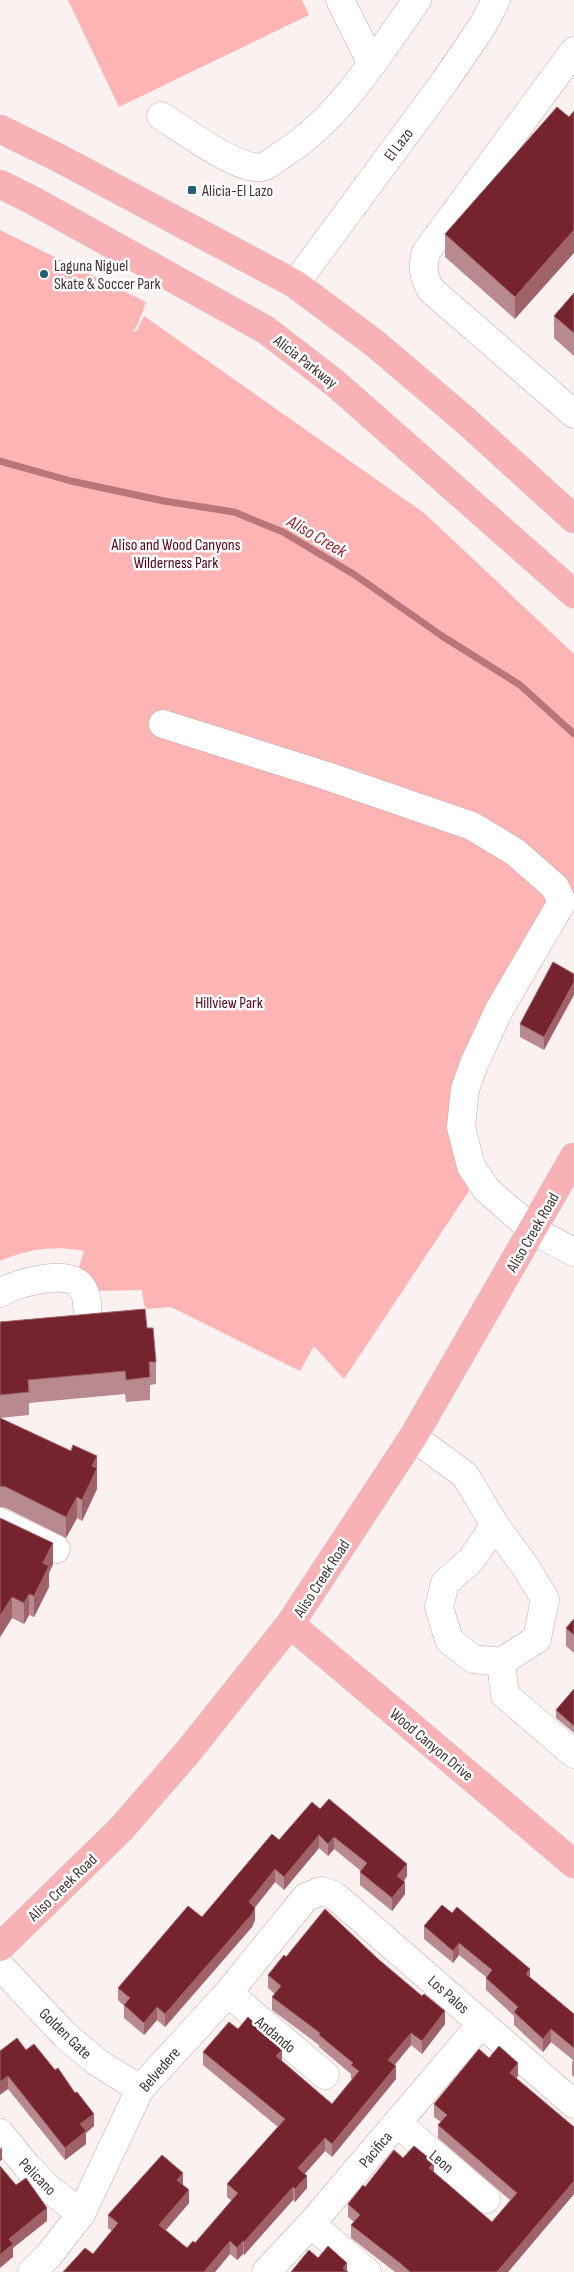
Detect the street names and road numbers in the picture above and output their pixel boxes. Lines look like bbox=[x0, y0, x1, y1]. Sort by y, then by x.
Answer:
street label: El Lazo bbox=[381, 125, 418, 165]
street label: Alicia Parkway bbox=[269, 331, 341, 393]
street label: Aliso Creek Road bbox=[502, 1190, 564, 1277]
street label: Aliso Creek Road bbox=[290, 1537, 354, 1622]
street label: Wood Canyon Drive bbox=[385, 1705, 477, 1786]
street label: Aliso Creek Road bbox=[24, 1851, 101, 1926]
street label: Los Palos bbox=[423, 1972, 473, 2018]
street label: Golden Gate bbox=[35, 2005, 95, 2064]
street label: Andando bbox=[250, 2012, 299, 2058]
street label: Belvedere bbox=[136, 2044, 185, 2096]
street label: Pacifica bbox=[356, 2128, 397, 2172]
street label: Leon bbox=[425, 2147, 457, 2178]
street label: Pelicano bbox=[14, 2154, 60, 2200]

